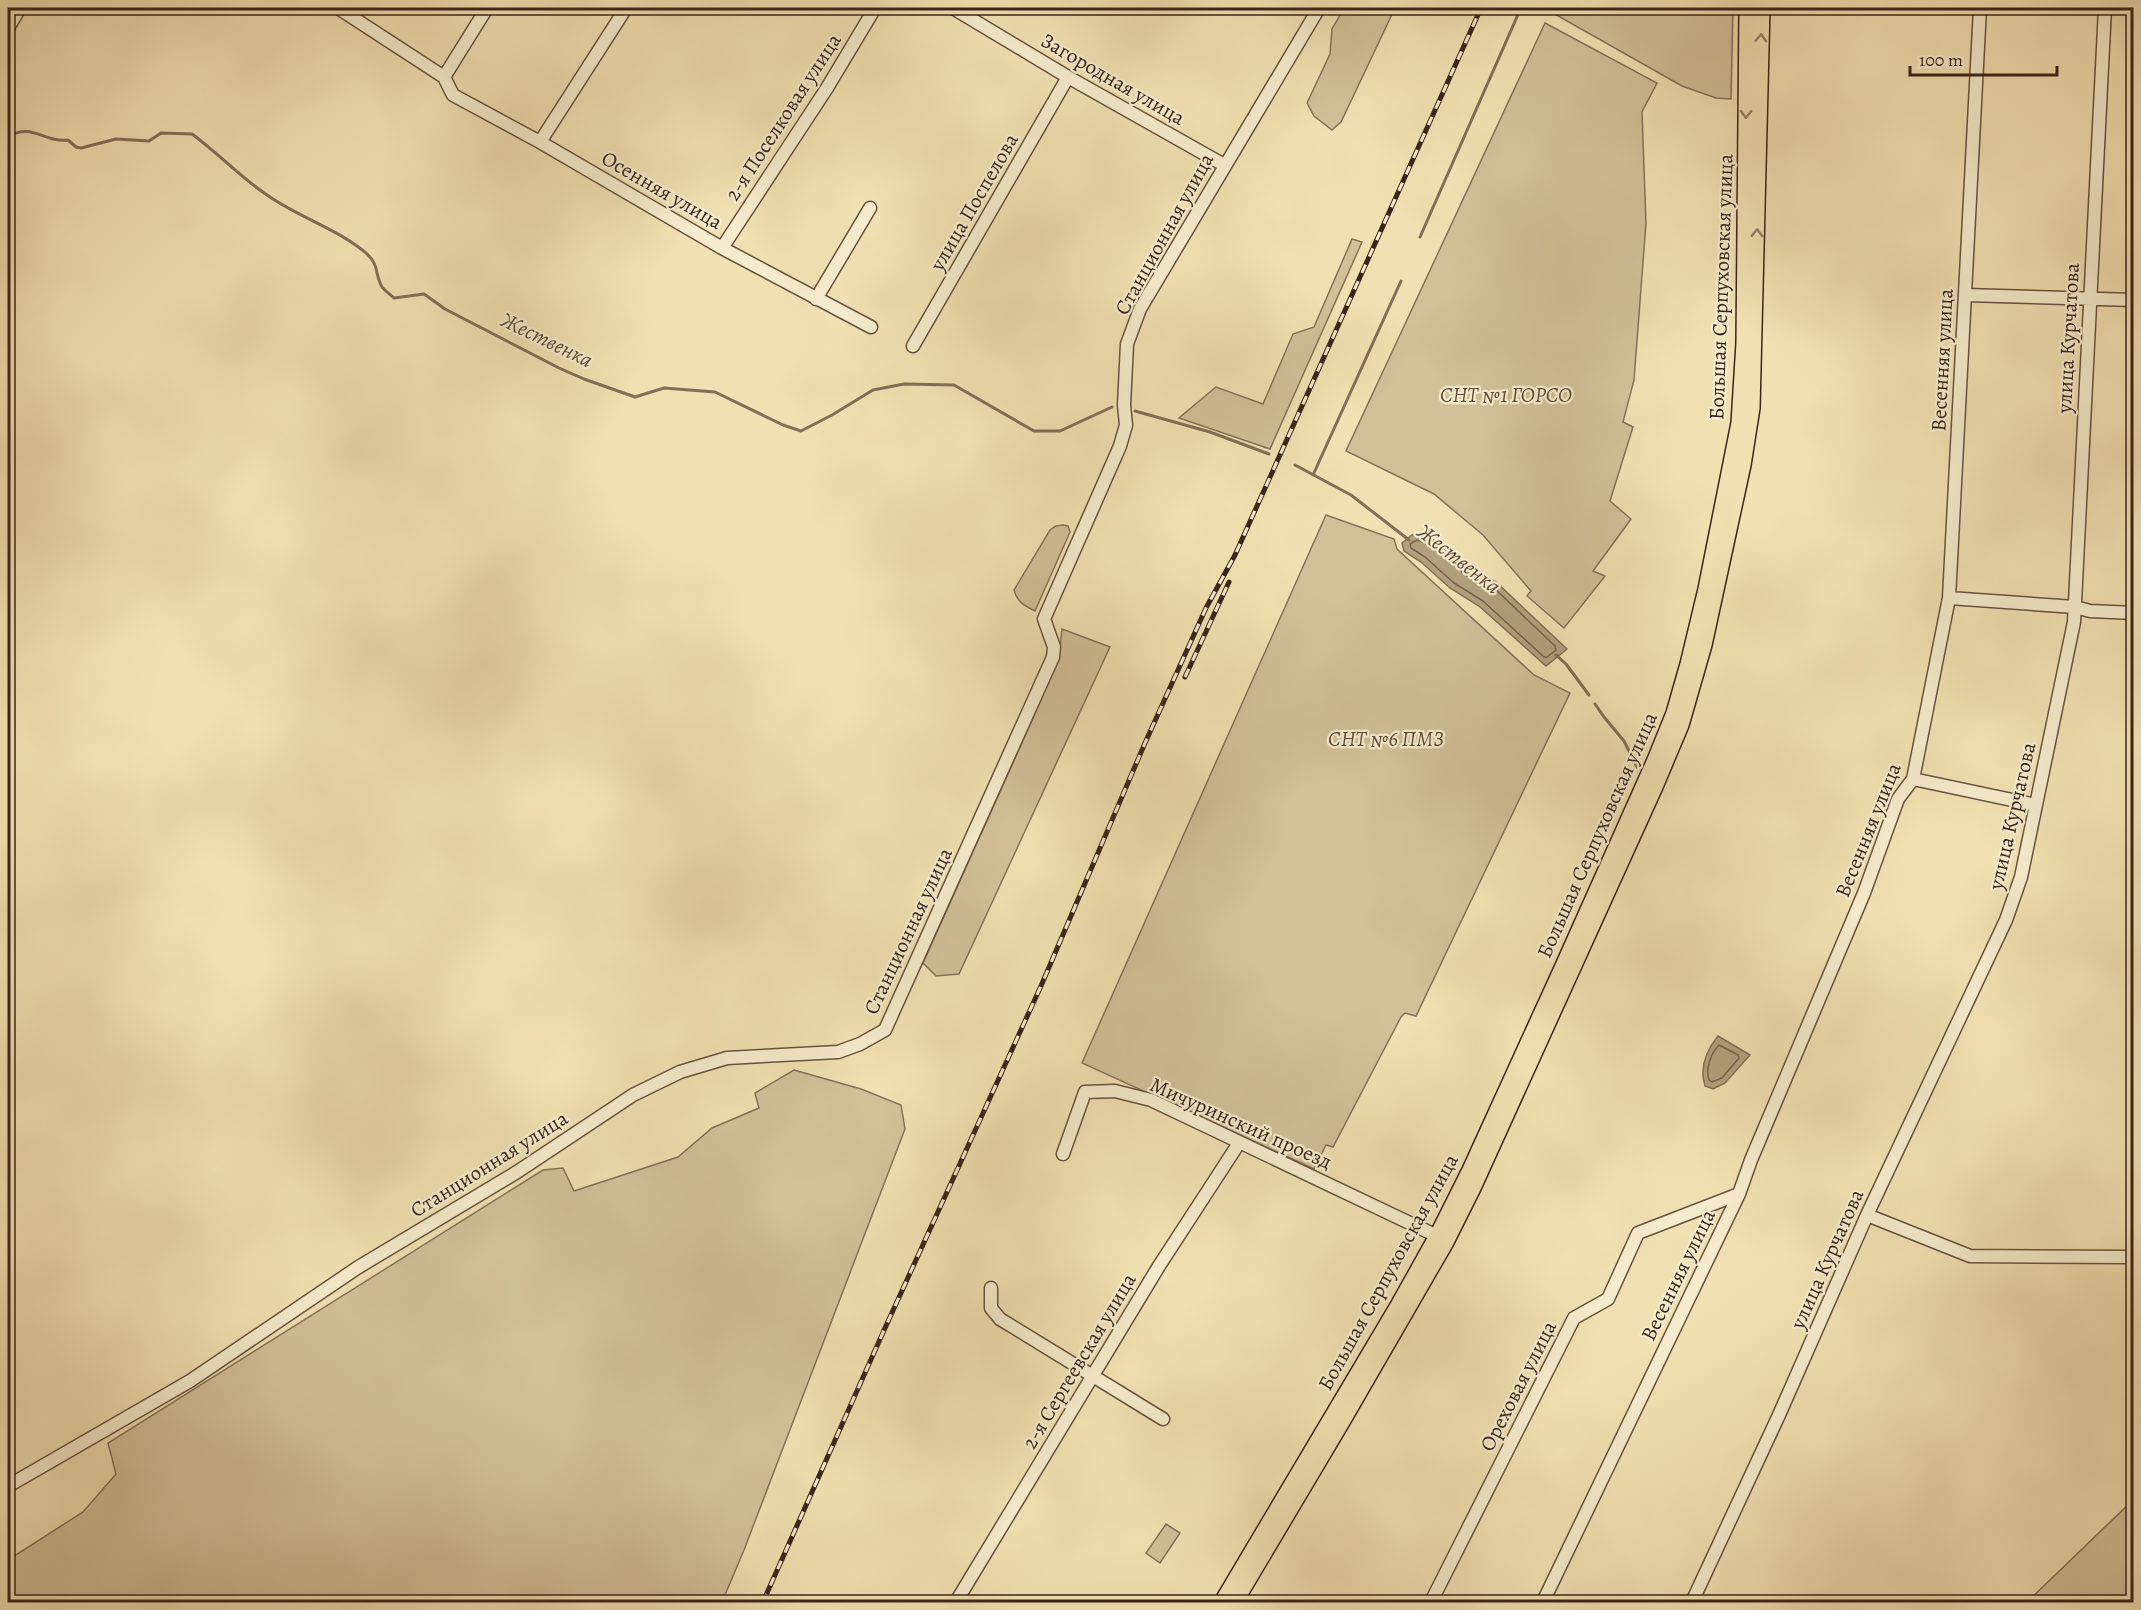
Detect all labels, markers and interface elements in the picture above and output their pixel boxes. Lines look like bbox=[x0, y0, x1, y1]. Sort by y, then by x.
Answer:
street label: Загородная улица bbox=[1036, 26, 1190, 132]
street label: 2-я Поселковая улица bbox=[718, 28, 848, 206]
one-way arrow bbox=[1755, 33, 1767, 42]
scale bar bbox=[1910, 39, 2057, 77]
text: 100 m bbox=[1919, 48, 1963, 72]
one-way arrow bbox=[1740, 109, 1752, 118]
street label: улица Поспелова bbox=[923, 128, 1025, 277]
street label: Осенняя улица bbox=[596, 144, 728, 236]
street label: Станционная улица bbox=[1108, 148, 1220, 320]
street label: Большая Серпуховская улица bbox=[1702, 153, 1740, 421]
one-way arrow bbox=[1751, 228, 1763, 237]
street label: улица Курчатова bbox=[2050, 262, 2086, 415]
street label: Весенняя улица bbox=[1924, 288, 1960, 432]
water label: Жественка bbox=[495, 304, 598, 375]
park label: СНТ №1 ГОРСО bbox=[1440, 381, 1572, 409]
water label: Жественка bbox=[1410, 516, 1507, 601]
street label: Большая Серпуховская улица bbox=[1530, 707, 1664, 962]
park label: СНТ №6 ПМЗ bbox=[1328, 725, 1444, 753]
street label: улица Курчатова bbox=[1981, 739, 2043, 893]
street label: Весенняя улица bbox=[1828, 758, 1908, 901]
street label: Станционная улица bbox=[857, 843, 959, 1019]
street label: Мичуринский проезд bbox=[1146, 1070, 1336, 1176]
street label: Станционная улица bbox=[405, 1104, 573, 1224]
street label: Большая Серпуховская улица bbox=[1311, 1148, 1465, 1395]
street label: улица Курчатова bbox=[1783, 1184, 1871, 1334]
street label: Весенняя улица bbox=[1634, 1204, 1722, 1345]
street label: 2-я Сергеевская улица bbox=[1015, 1268, 1143, 1454]
street label: Ореховая улица bbox=[1473, 1316, 1563, 1456]

